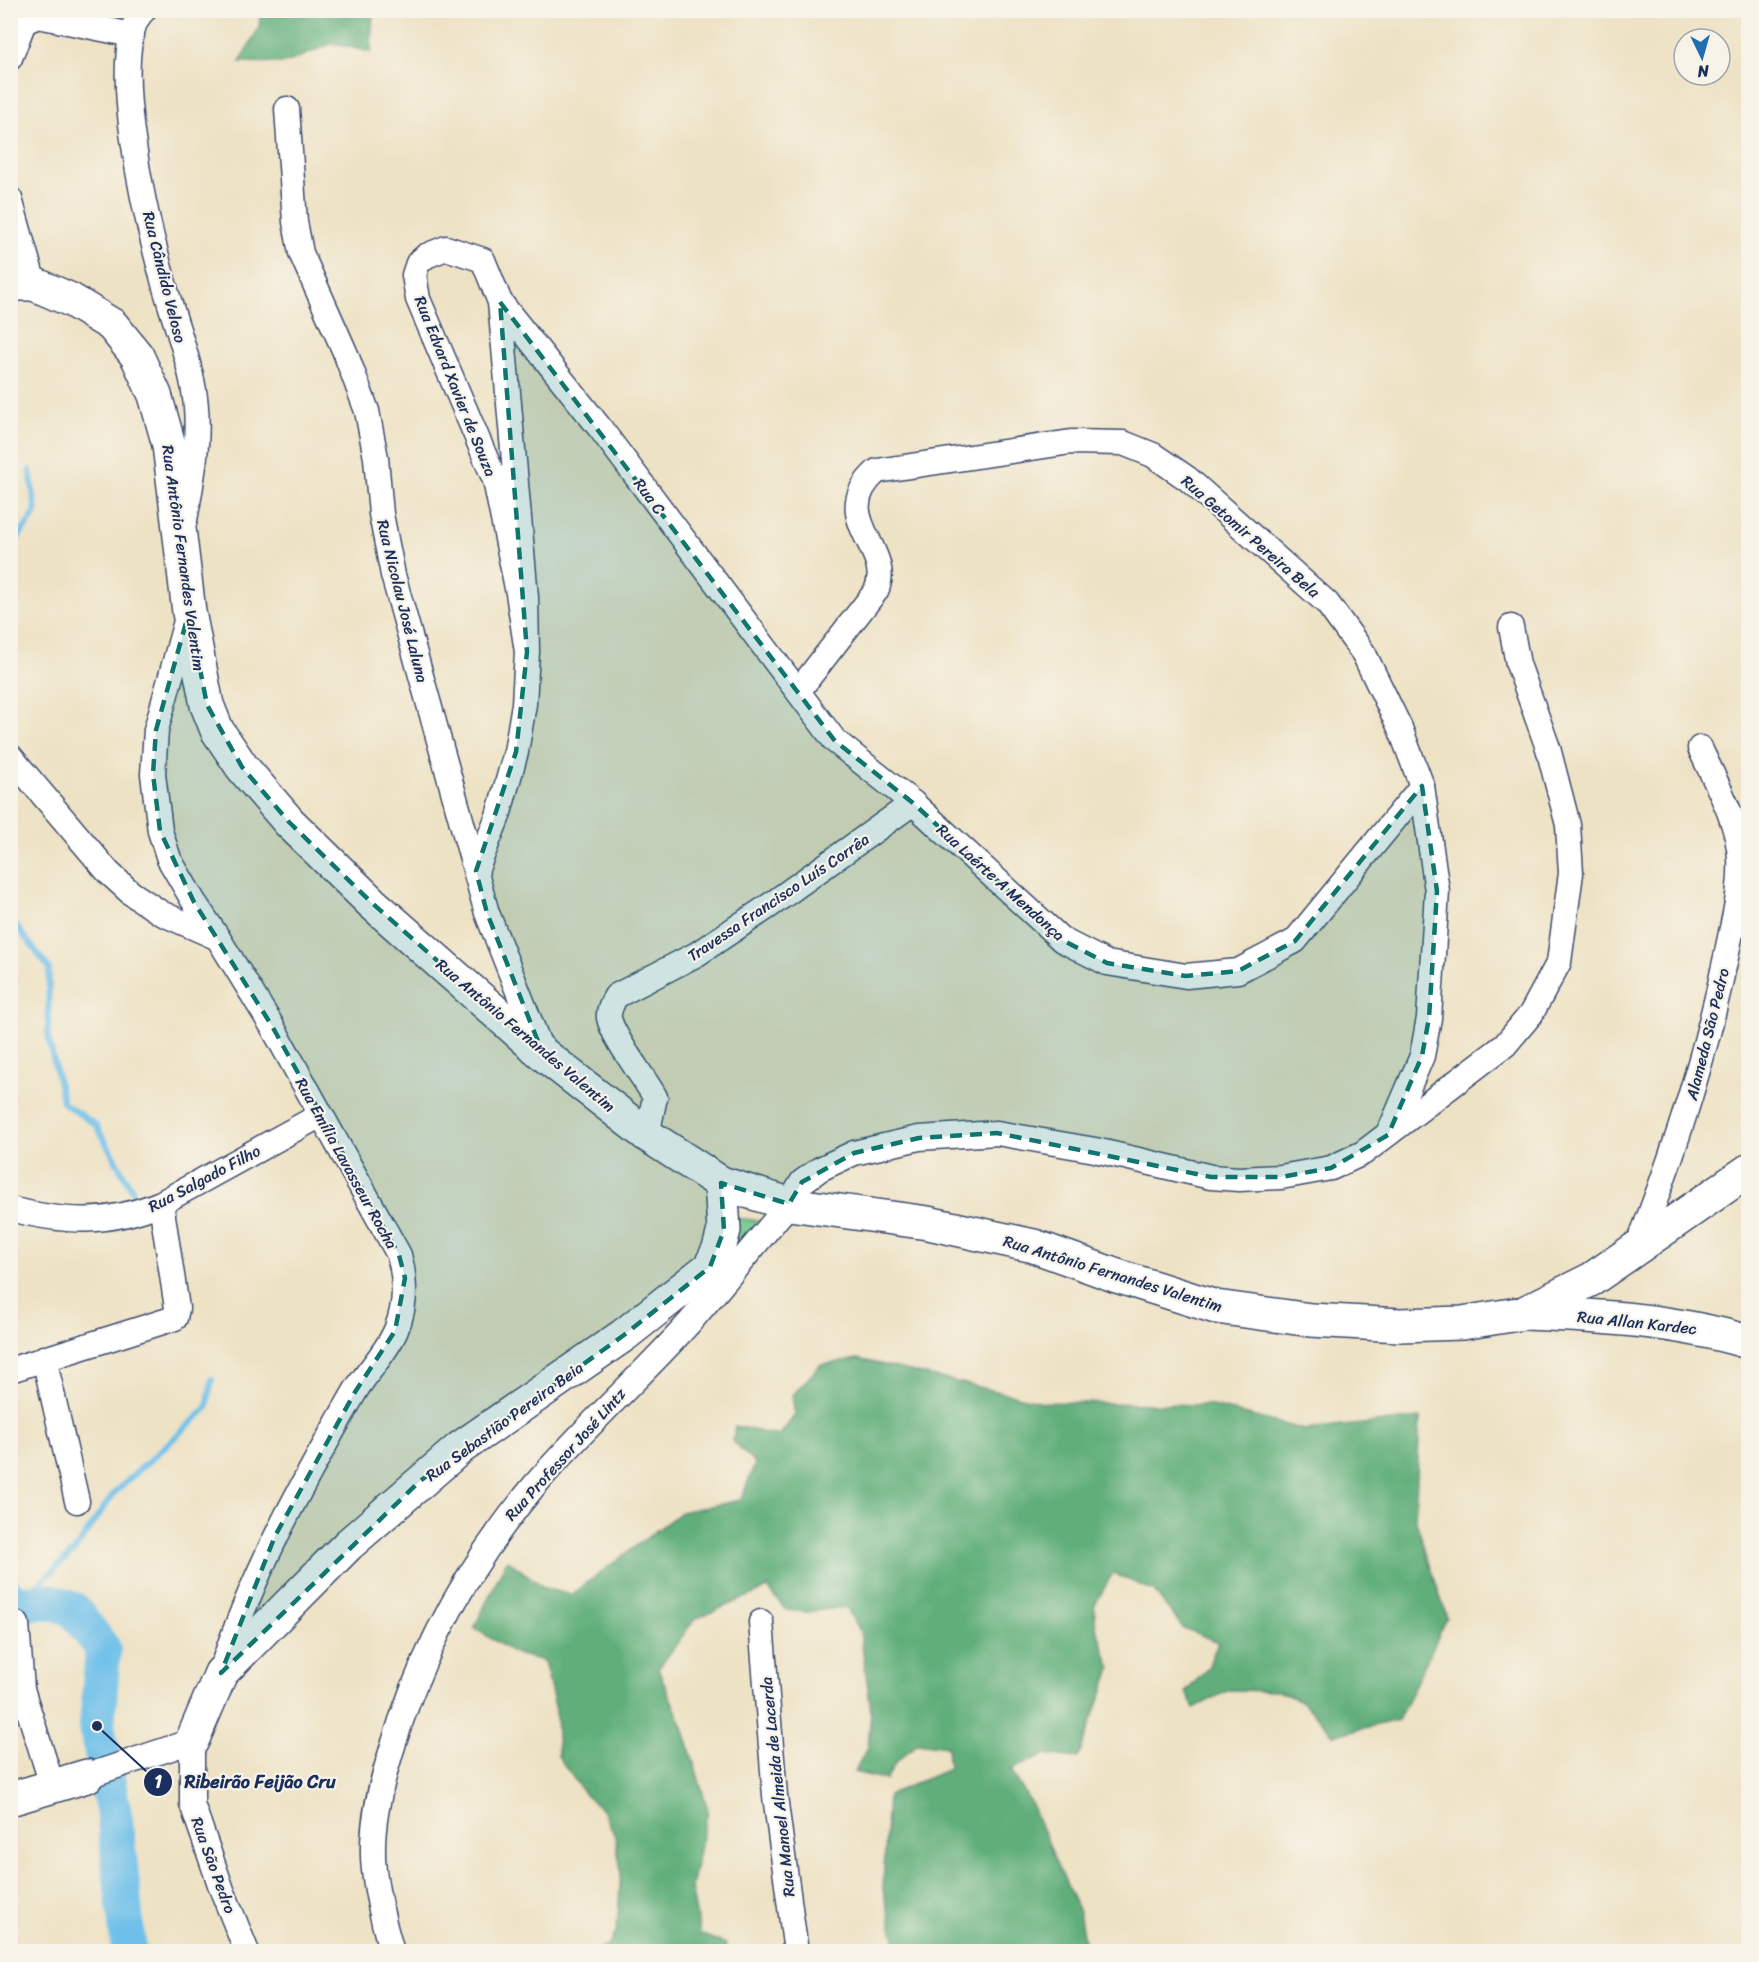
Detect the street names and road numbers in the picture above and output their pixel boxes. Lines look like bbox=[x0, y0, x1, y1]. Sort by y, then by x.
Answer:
street label: Rua Cândido Veloso bbox=[134, 208, 195, 346]
street label: Rua Edvard Xavier de Souza bbox=[406, 291, 505, 481]
street label: Rua Antônio Fernandes Valentim bbox=[153, 443, 214, 673]
street label: Rua Getomir Pereira Bela bbox=[1174, 467, 1328, 606]
street label: Rua C bbox=[626, 471, 673, 521]
street label: Rua Nicolau José Laluna bbox=[368, 516, 437, 686]
street label: Rua Laérte A Mendonça bbox=[929, 816, 1072, 949]
street label: Travessa Francisco Luís Corrêa bbox=[681, 825, 876, 970]
street label: Rua Antônio Fernandes Valentim bbox=[429, 951, 622, 1120]
street label: Alameda São Pedro bbox=[1677, 965, 1738, 1104]
street label: Rua Emília Lavasseur Rocha bbox=[287, 1072, 406, 1254]
street label: Rua Salgado Filho bbox=[143, 1136, 266, 1220]
street label: Rua Antônio Fernandes Valentim bbox=[1000, 1226, 1226, 1321]
street label: Rua Allan Kardec bbox=[1576, 1302, 1698, 1343]
street label: Rua Sebastião Pereira Beia bbox=[419, 1354, 590, 1489]
street label: Rua Professor José Lintz bbox=[497, 1381, 634, 1528]
street label: Rua Manoel Almeida de Lacerda bbox=[752, 1676, 803, 1898]
street label: Rua São Pedro bbox=[183, 1813, 244, 1918]

